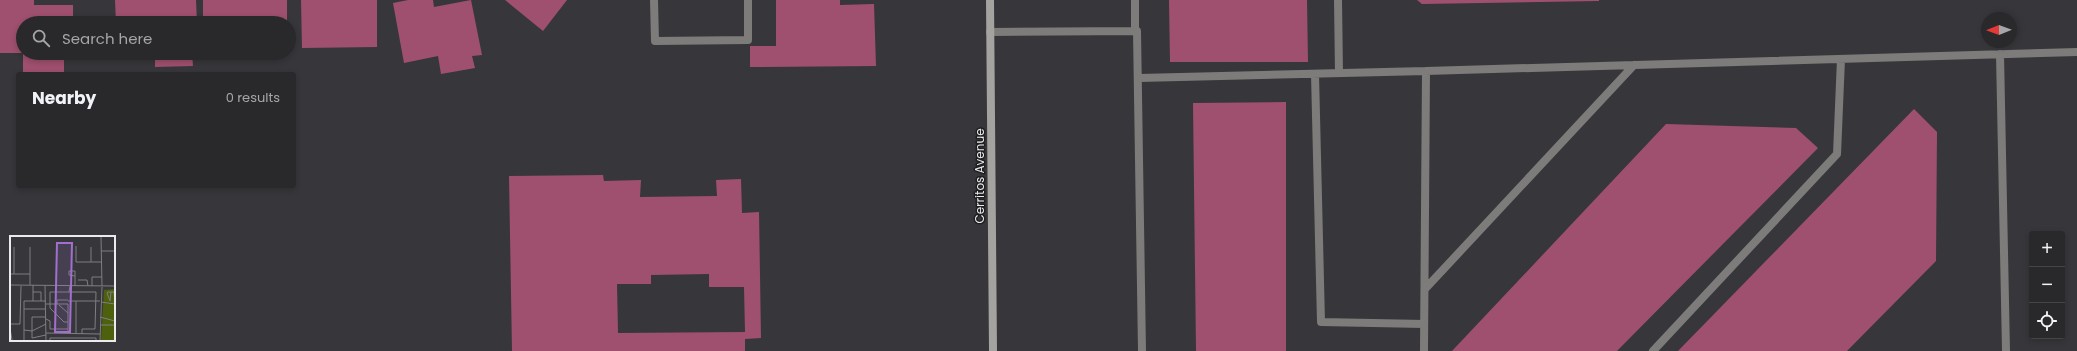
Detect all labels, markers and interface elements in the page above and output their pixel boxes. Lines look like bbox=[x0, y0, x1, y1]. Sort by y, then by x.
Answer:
north arrow bbox=[1981, 12, 2017, 48]
search box bbox=[16, 16, 296, 60]
icon: search bbox=[30, 27, 52, 49]
text: Search here bbox=[62, 28, 152, 49]
text: Nearby bbox=[32, 86, 96, 110]
text: 0 results bbox=[226, 88, 280, 107]
street label: Cerritos Avenue bbox=[971, 128, 988, 224]
map controls bbox=[2029, 231, 2065, 339]
button: + bbox=[2029, 231, 2065, 267]
inset map bbox=[10, 236, 115, 341]
button: − bbox=[2029, 267, 2065, 303]
button: locate bbox=[2029, 303, 2065, 339]

